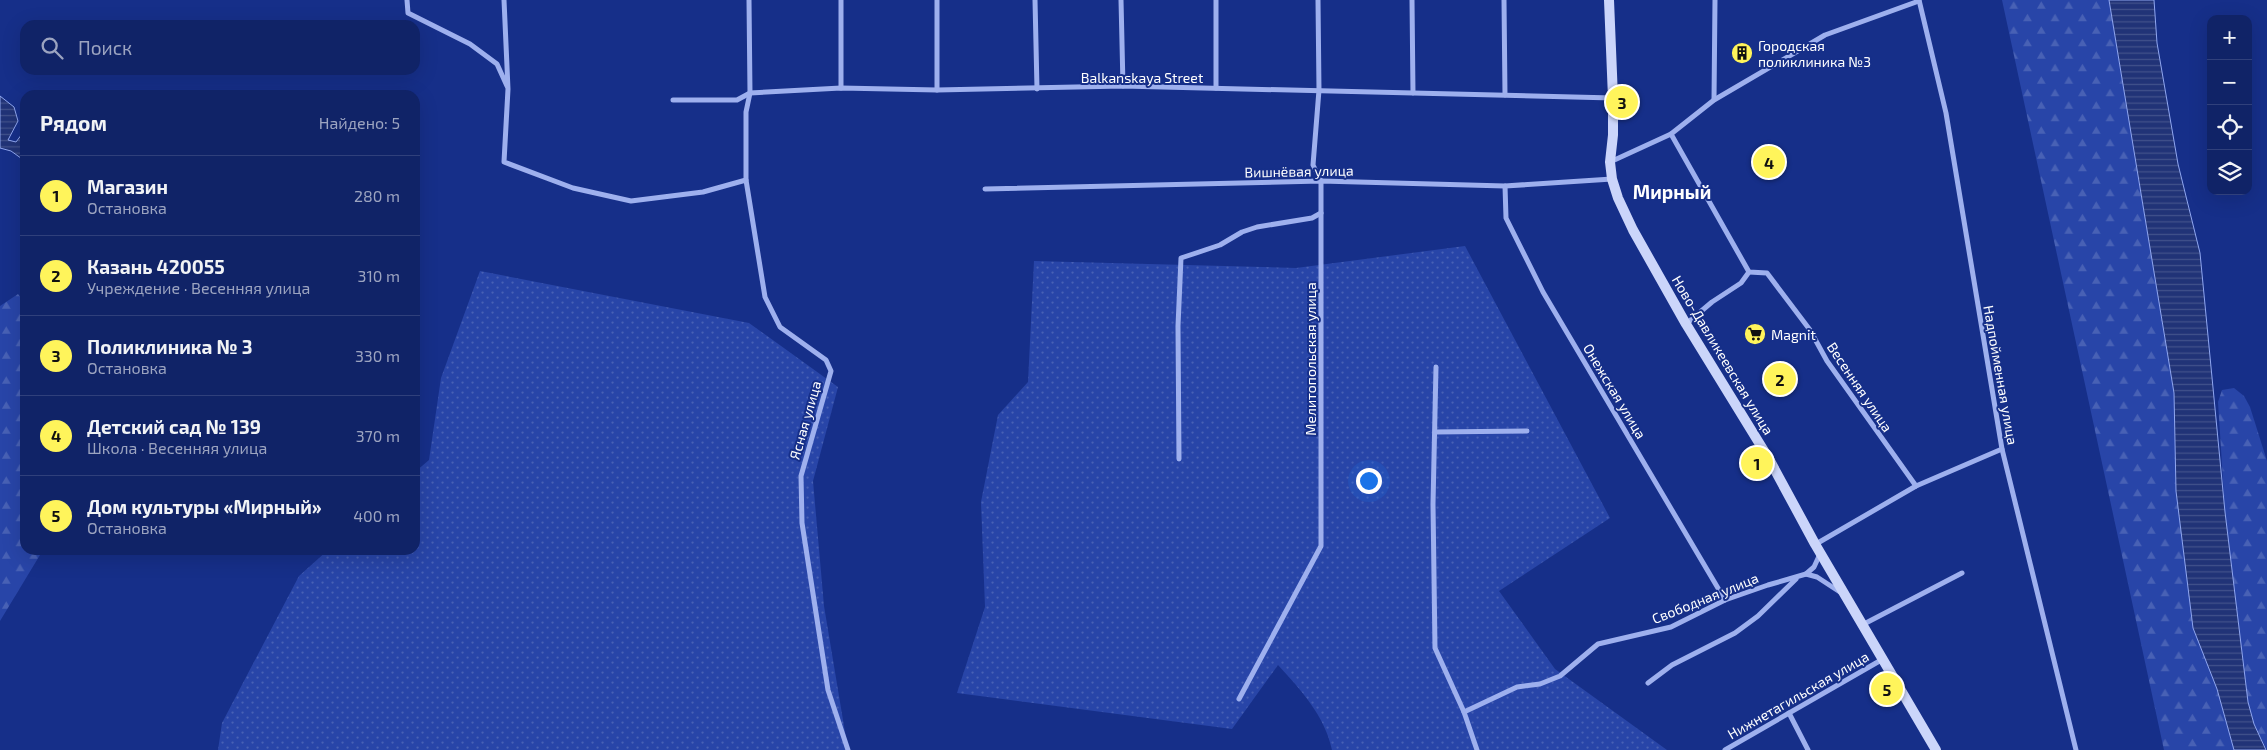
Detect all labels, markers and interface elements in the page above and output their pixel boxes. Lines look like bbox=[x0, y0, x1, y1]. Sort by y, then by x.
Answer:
map controls bbox=[2207, 15, 2252, 195]
button: + bbox=[2207, 15, 2252, 60]
search box bbox=[20, 20, 420, 75]
icon: search bbox=[38, 34, 66, 62]
text: Поиск bbox=[78, 36, 132, 59]
place label: Городская поликлиника №3 bbox=[1758, 37, 1871, 70]
building icon: Городская поликлиника №3 bbox=[1730, 41, 1754, 65]
button: − bbox=[2207, 60, 2252, 105]
street label: Balkanskaya Street bbox=[1081, 69, 1203, 86]
pin: 3 bbox=[1606, 83, 1638, 121]
button: locate bbox=[2207, 105, 2252, 150]
text: Рядом bbox=[40, 110, 107, 135]
text: Найдено: 5 bbox=[319, 113, 400, 132]
pin: 4 bbox=[1753, 143, 1785, 181]
button: layers bbox=[2207, 150, 2252, 195]
street label: Вишнёвая улица bbox=[1244, 162, 1354, 180]
text: Магазин bbox=[87, 175, 168, 198]
district label: Мирный bbox=[1633, 180, 1711, 203]
text: 1 bbox=[53, 186, 59, 205]
text: 280 m bbox=[354, 186, 400, 205]
text: Остановка bbox=[87, 198, 167, 217]
text: Казань 420055 bbox=[87, 255, 225, 278]
text: 2 bbox=[51, 266, 61, 285]
text: 310 m bbox=[358, 266, 400, 285]
street label: Ново-Давликеевская улица bbox=[1669, 272, 1777, 438]
text: Учреждение · Весенняя улица bbox=[87, 278, 310, 297]
street label: Мелитопольская улица bbox=[1302, 282, 1319, 436]
street label: Надпойменная улица bbox=[1980, 304, 2022, 446]
supermarket icon: Magnit bbox=[1743, 322, 1767, 346]
place label: Magnit bbox=[1771, 326, 1816, 343]
text: Поликлиника № 3 bbox=[87, 335, 252, 358]
street label: Весенняя улица bbox=[1824, 339, 1896, 435]
street label: Онежская улица bbox=[1580, 340, 1650, 442]
text: 3 bbox=[51, 346, 61, 365]
text: 330 m bbox=[355, 346, 400, 365]
text: Остановка bbox=[87, 358, 167, 377]
pin: 2 bbox=[1764, 360, 1796, 398]
street label: Ясная улица bbox=[786, 379, 824, 461]
text: Детский сад № 139 bbox=[87, 415, 261, 438]
text: 4 bbox=[51, 426, 61, 445]
text: 370 m bbox=[356, 426, 400, 445]
text: Школа · Весенняя улица bbox=[87, 438, 267, 457]
pin: 1 bbox=[1741, 444, 1773, 482]
your location bbox=[1356, 468, 1382, 494]
text: Дом культуры «Мирный» bbox=[87, 495, 322, 518]
text: 5 bbox=[52, 506, 60, 525]
text: 400 m bbox=[353, 506, 400, 525]
text: Остановка bbox=[87, 518, 167, 537]
street label: Свободная улица bbox=[1649, 569, 1761, 627]
street label: Нижнетагильская улица bbox=[1724, 648, 1872, 742]
pin: 5 bbox=[1871, 670, 1903, 708]

